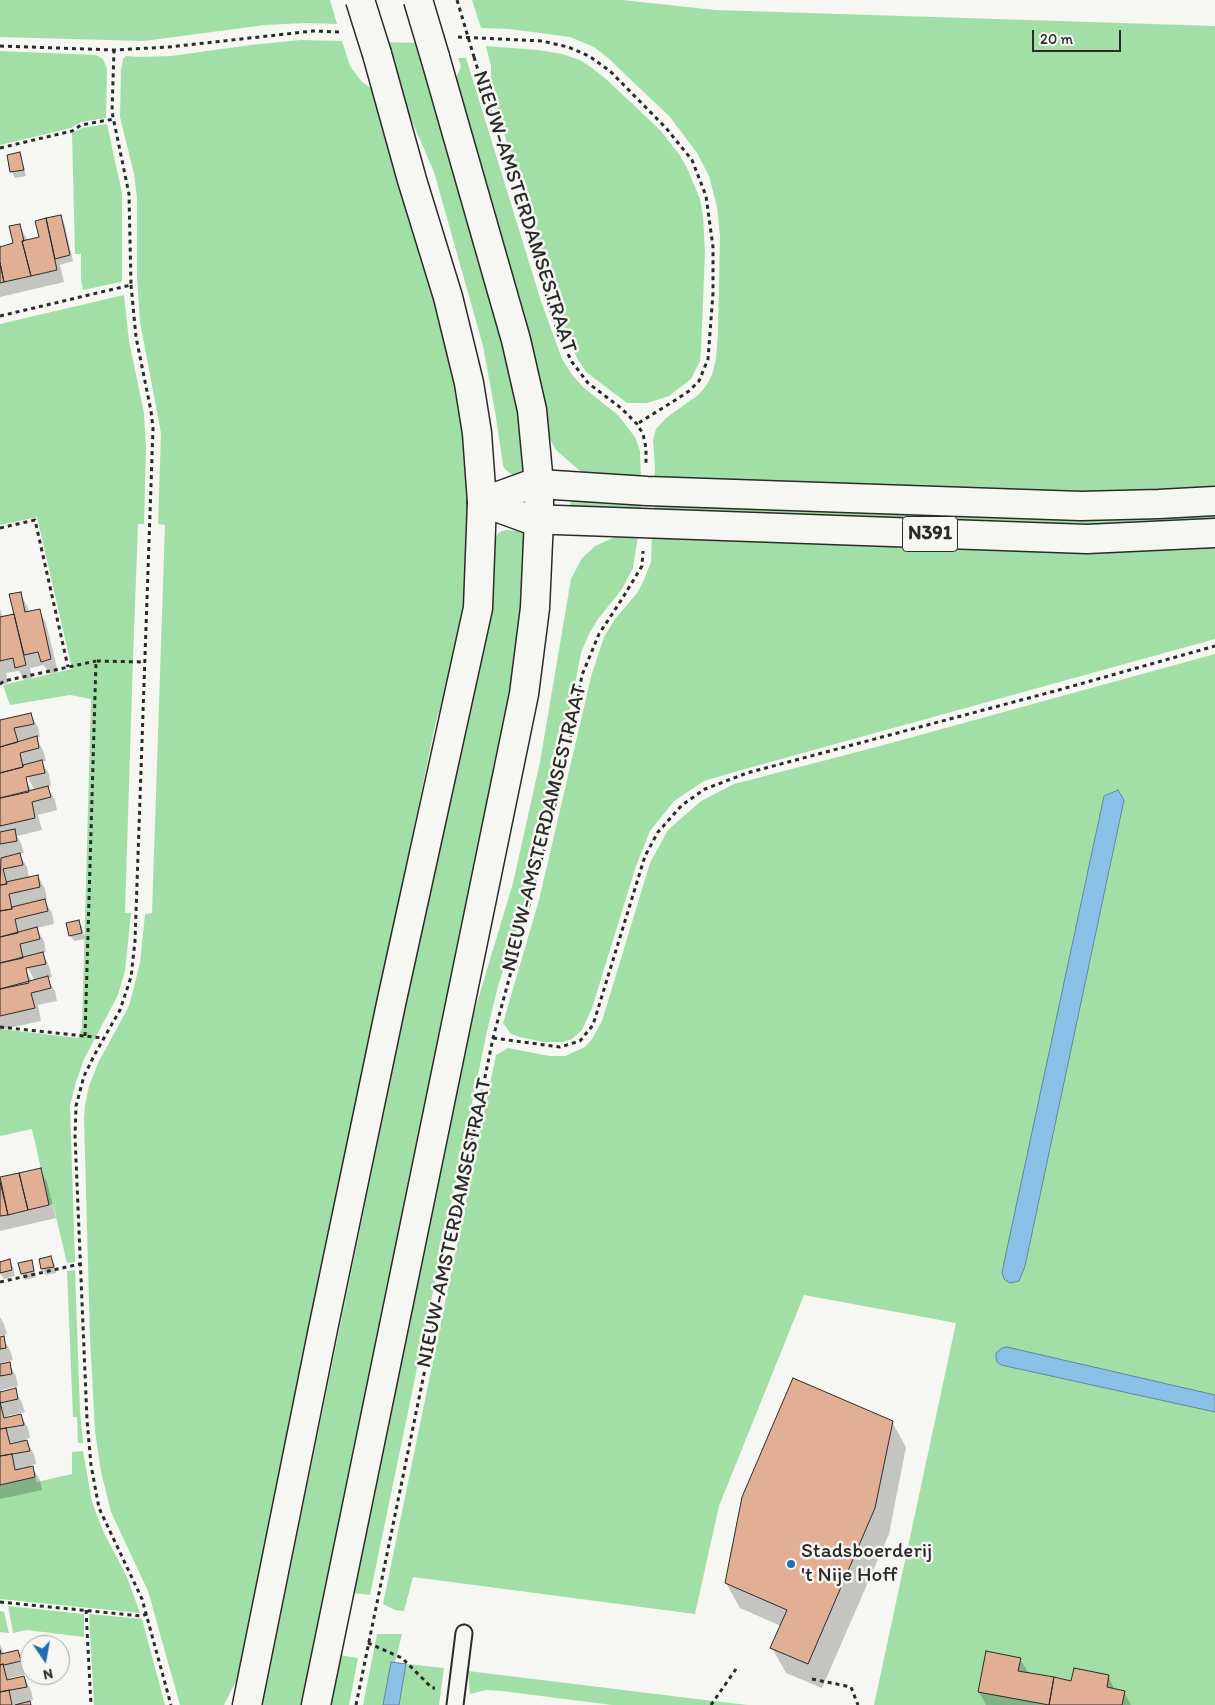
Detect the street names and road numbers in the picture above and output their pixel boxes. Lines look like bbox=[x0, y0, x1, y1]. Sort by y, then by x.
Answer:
street label: NIEUW-AMSTERDAMSESTRAAT bbox=[466, 68, 582, 356]
road number: N391 bbox=[902, 516, 958, 552]
street label: NIEUW-AMSTERDAMSESTRAAT bbox=[497, 682, 593, 974]
street label: NIEUW-AMSTERDAMSESTRAAT bbox=[412, 1076, 498, 1370]

